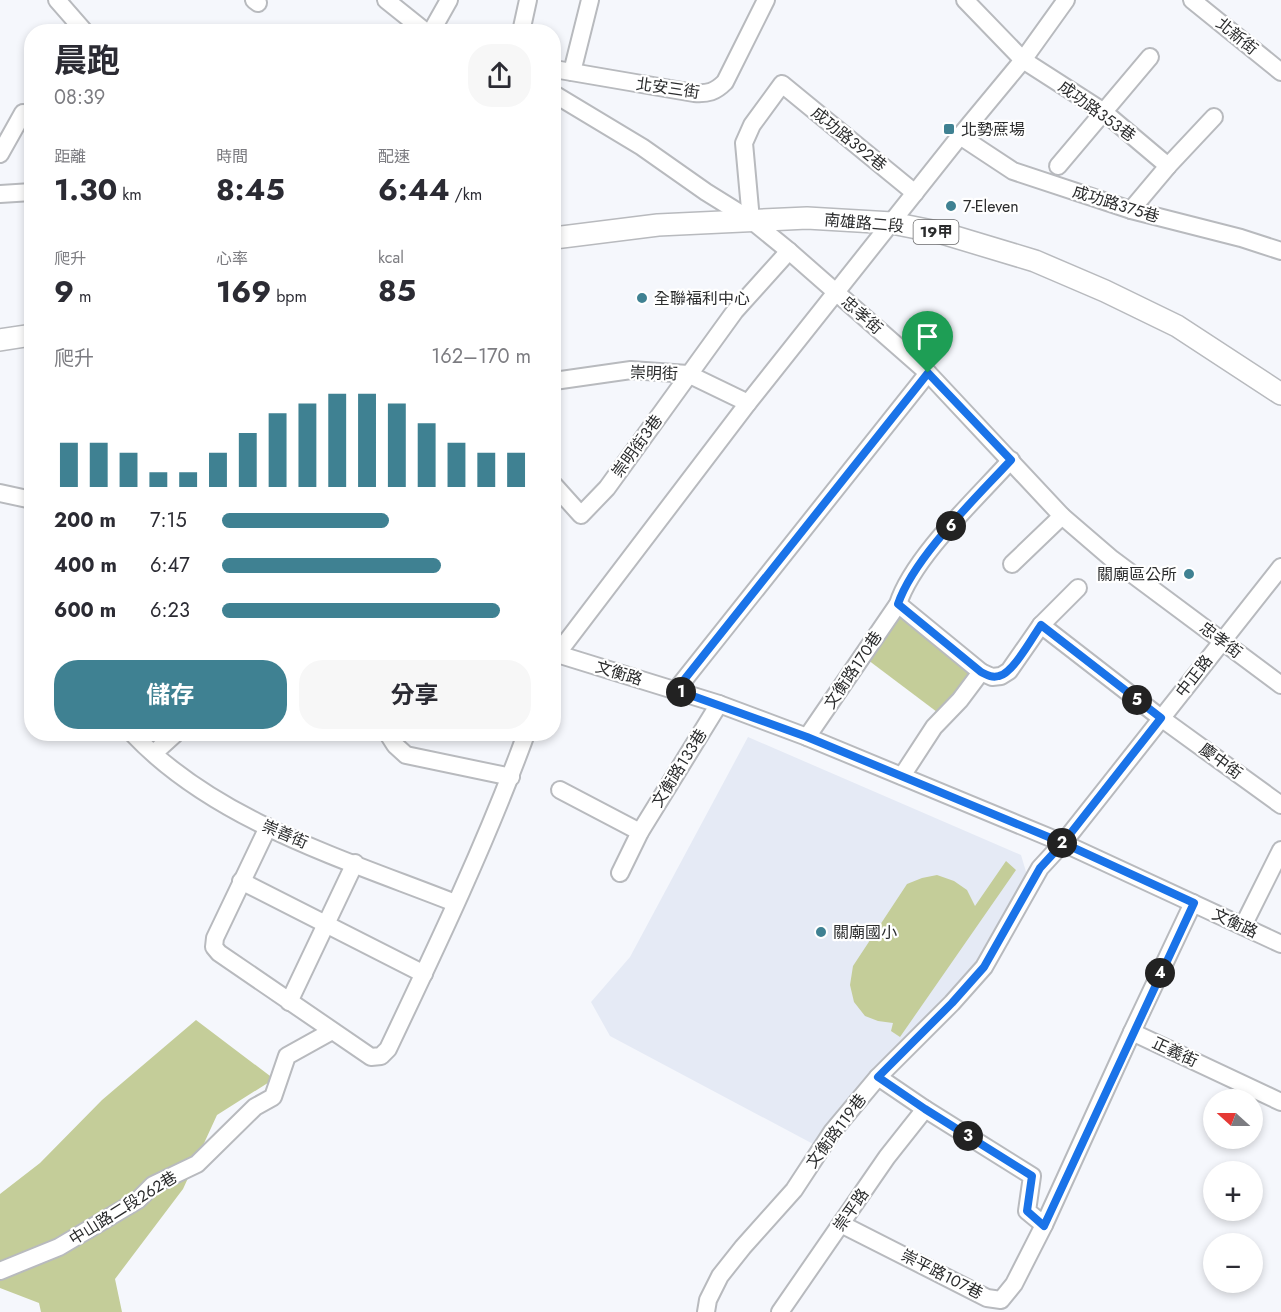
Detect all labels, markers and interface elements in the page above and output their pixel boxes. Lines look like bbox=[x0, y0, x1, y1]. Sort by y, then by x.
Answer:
street label: 北新街 bbox=[1211, 12, 1263, 60]
text: 晨跑 bbox=[54, 37, 120, 84]
button: share bbox=[468, 44, 531, 107]
street label: 北安三街 bbox=[635, 72, 701, 104]
street label: 成功路353巷 bbox=[1054, 75, 1140, 147]
text: 08:39 bbox=[54, 83, 105, 112]
street label: 成功路392巷 bbox=[806, 101, 892, 177]
place label: 北勢蔗場 bbox=[961, 118, 1025, 141]
marker: 北勢蔗場 bbox=[942, 122, 956, 136]
text: 距離 bbox=[54, 145, 86, 168]
text: 時間 bbox=[216, 145, 248, 168]
text: 配速 bbox=[378, 145, 410, 168]
text: 1.30 bbox=[54, 168, 117, 211]
text: 8:45 bbox=[216, 168, 285, 211]
text: 6:44 bbox=[378, 168, 450, 211]
street label: 成功路375巷 bbox=[1070, 180, 1162, 228]
text: km bbox=[117, 183, 142, 206]
text: /km bbox=[450, 183, 482, 206]
place label: 7-Eleven bbox=[963, 195, 1019, 218]
marker: 7-Eleven bbox=[944, 199, 958, 213]
street label: 南雄路二段 bbox=[823, 208, 905, 238]
road number: 19甲 bbox=[914, 220, 958, 244]
text: kcal bbox=[378, 246, 404, 269]
text: 爬升 bbox=[54, 247, 86, 270]
text: 心率 bbox=[216, 247, 248, 270]
text: 85 bbox=[378, 269, 416, 312]
text: 9 bbox=[54, 270, 74, 313]
text: 169 bbox=[216, 270, 271, 313]
text: m bbox=[74, 285, 91, 308]
text: bpm bbox=[271, 285, 307, 308]
place label: 全聯福利中心 bbox=[654, 287, 750, 310]
marker: 全聯福利中心 bbox=[635, 291, 649, 305]
street label: 忠孝街 bbox=[836, 291, 888, 339]
pin bbox=[902, 311, 953, 373]
icon: arrive bbox=[911, 320, 944, 353]
text: 162–170 m bbox=[431, 342, 531, 371]
text: 爬升 bbox=[54, 344, 94, 373]
street label: 崇明街 bbox=[630, 361, 678, 385]
street label: 崇明街3巷 bbox=[606, 410, 668, 482]
text: 200 m bbox=[54, 506, 116, 535]
text: 7:15 bbox=[150, 506, 187, 535]
pin: 6 bbox=[936, 511, 966, 541]
text: 6 bbox=[946, 514, 956, 537]
text: 400 m bbox=[54, 551, 117, 580]
text: 6:47 bbox=[150, 551, 190, 580]
place label: 關廟區公所 bbox=[1097, 563, 1177, 586]
marker: 關廟區公所 bbox=[1182, 567, 1196, 581]
text: 600 m bbox=[54, 596, 116, 625]
text: 6:23 bbox=[150, 596, 190, 625]
street label: 忠孝街 bbox=[1195, 616, 1247, 664]
street label: 文衡路170巷 bbox=[819, 627, 887, 713]
street label: 中正路 bbox=[1170, 650, 1218, 702]
street label: 文衡路 bbox=[593, 655, 645, 691]
button: 儲存 bbox=[54, 660, 287, 729]
button: 分享 bbox=[299, 660, 531, 729]
pin: 1 bbox=[666, 677, 696, 707]
text: 1 bbox=[677, 680, 685, 703]
pin: 5 bbox=[1122, 685, 1152, 715]
text: 5 bbox=[1132, 688, 1142, 711]
street label: 文衡路133巷 bbox=[646, 724, 712, 812]
street label: 慶中街 bbox=[1195, 738, 1247, 784]
street label: 崇善街 bbox=[258, 814, 312, 854]
pin: 2 bbox=[1047, 828, 1077, 858]
text: 2 bbox=[1057, 831, 1067, 854]
street label: 文衡路 bbox=[1208, 902, 1262, 944]
place label: 關廟國小 bbox=[833, 921, 897, 944]
marker: 關廟國小 bbox=[814, 925, 828, 939]
pin: 4 bbox=[1145, 958, 1175, 988]
text: 4 bbox=[1154, 961, 1166, 984]
street label: 正義街 bbox=[1148, 1031, 1202, 1073]
street label: 文衡路119巷 bbox=[800, 1089, 872, 1173]
north arrow bbox=[1203, 1089, 1263, 1149]
map controls bbox=[1203, 1089, 1263, 1293]
pin: 3 bbox=[953, 1121, 983, 1151]
text: 3 bbox=[963, 1124, 973, 1147]
button: + bbox=[1203, 1161, 1263, 1221]
street label: 中山路二段262巷 bbox=[65, 1166, 181, 1250]
street label: 崇平路 bbox=[828, 1184, 874, 1236]
button: − bbox=[1203, 1233, 1263, 1293]
street label: 崇平路107巷 bbox=[897, 1244, 987, 1304]

